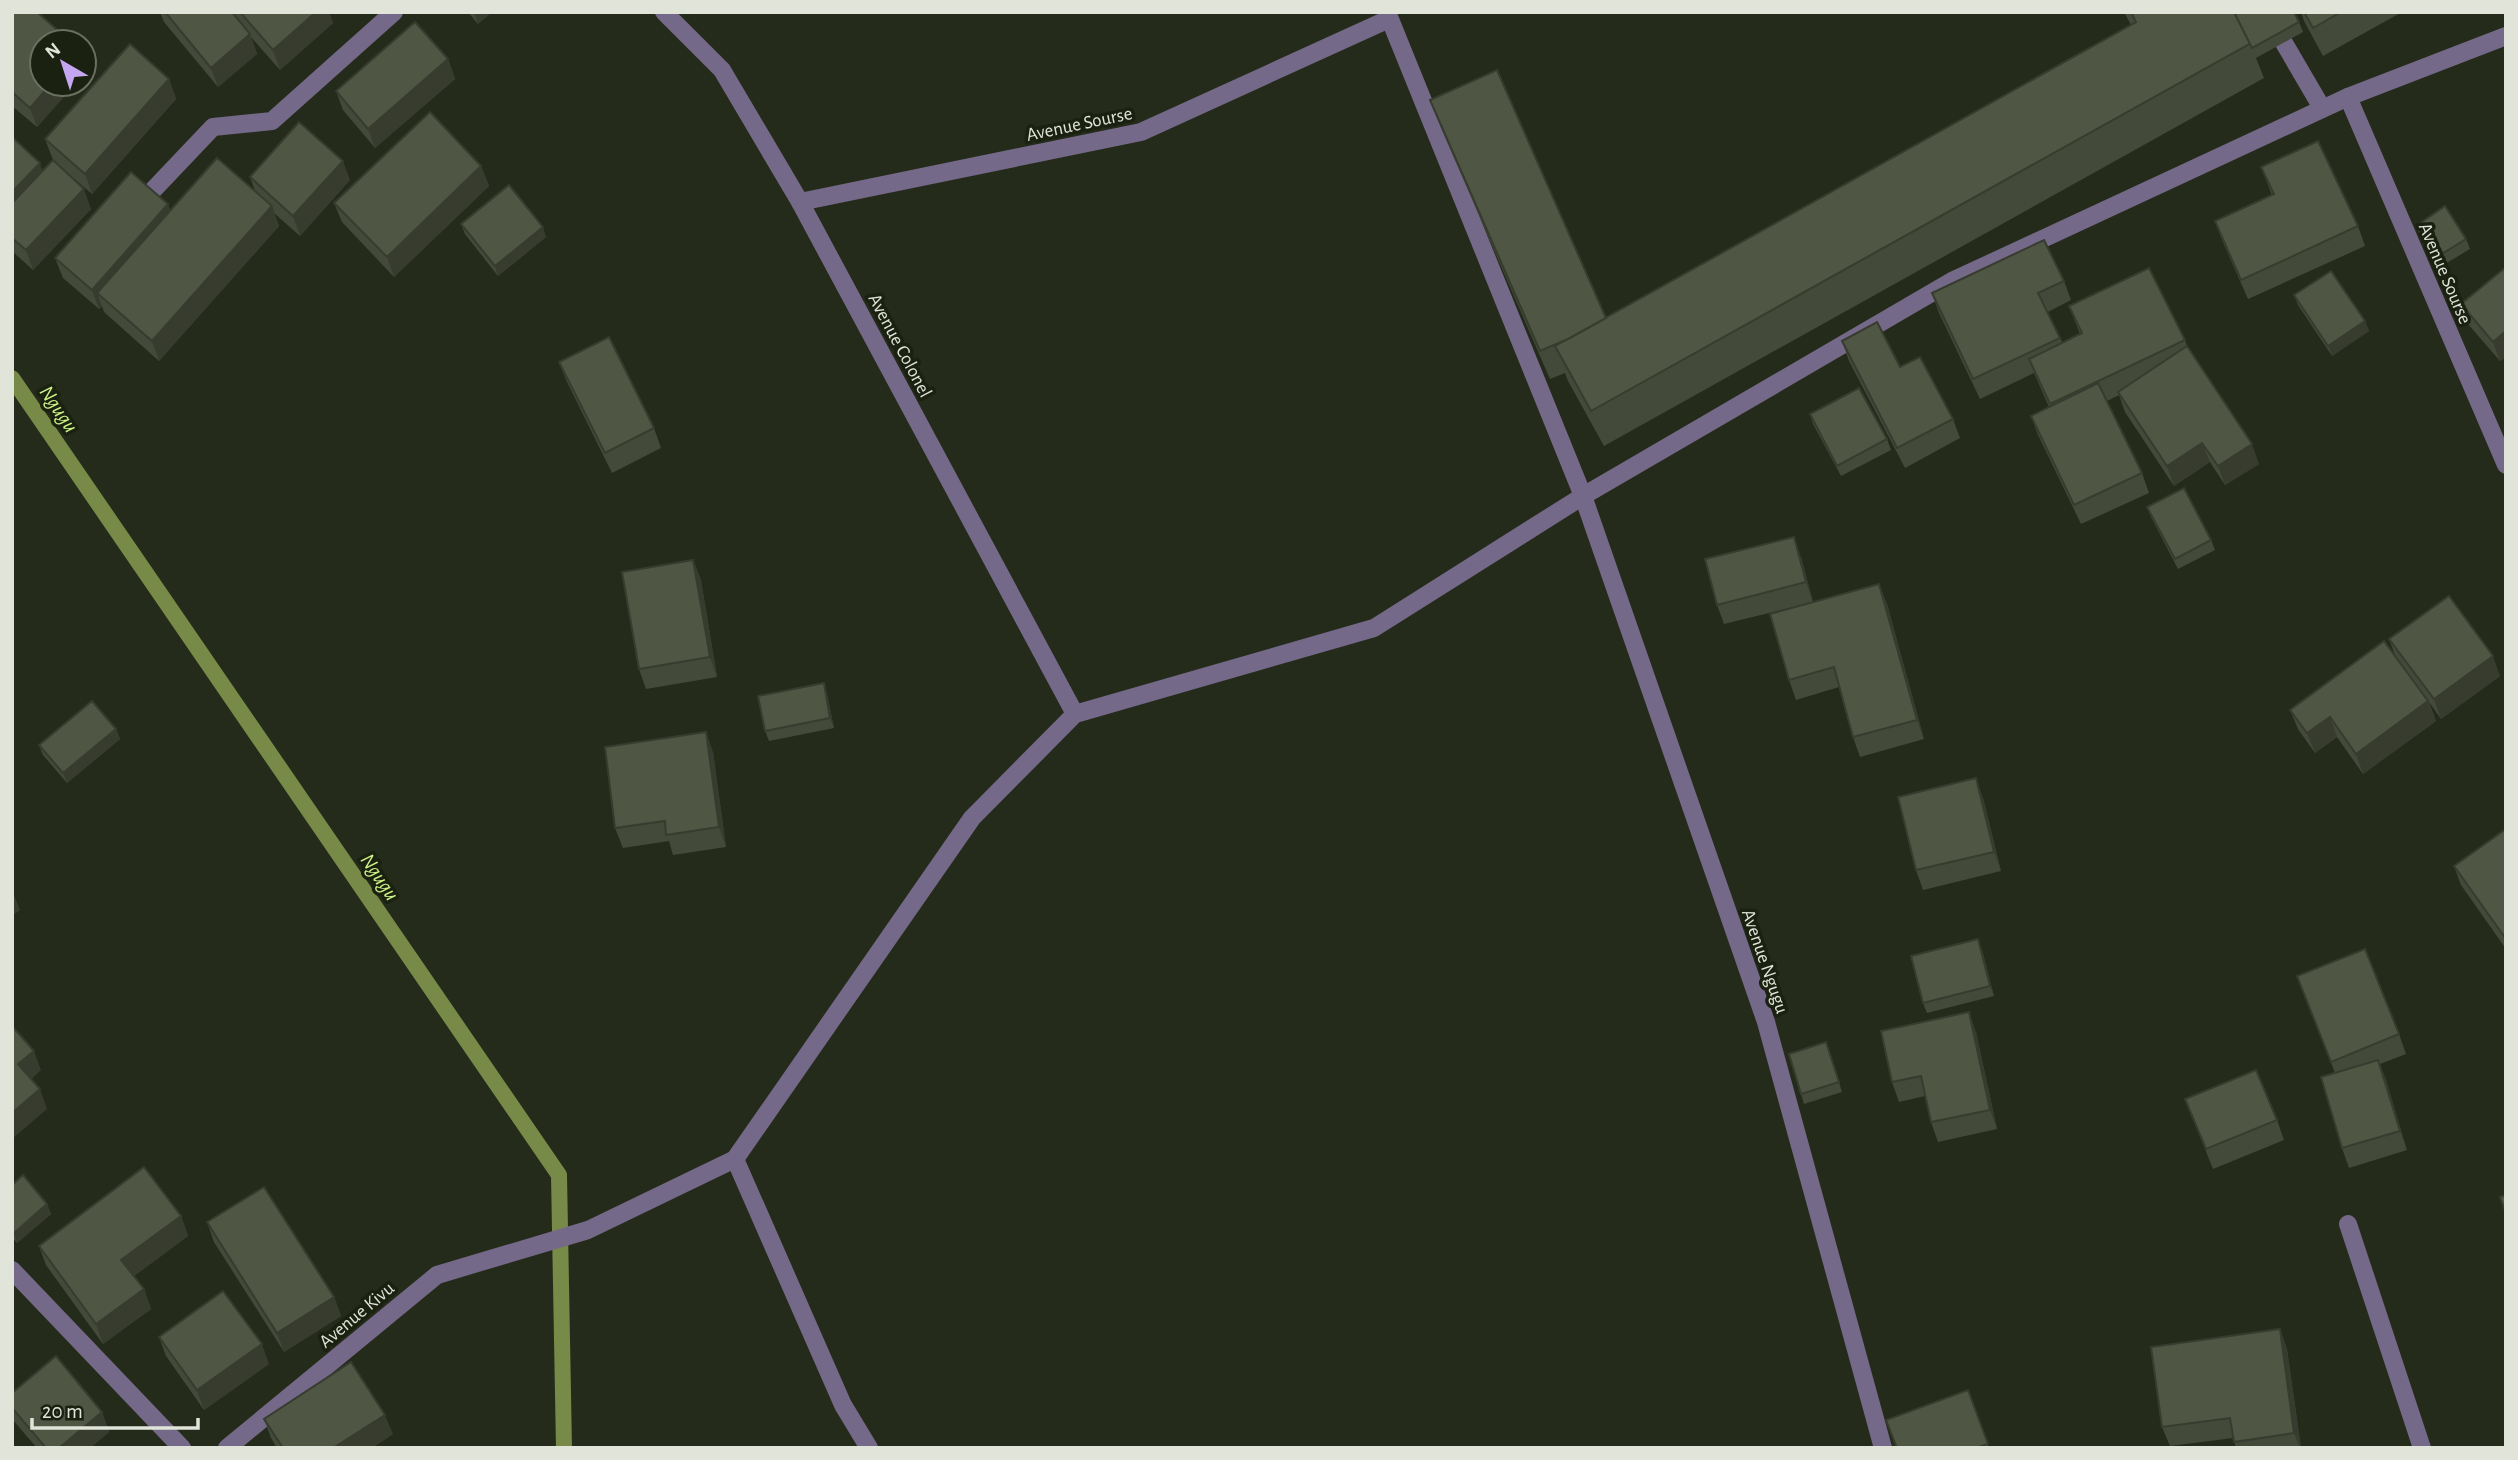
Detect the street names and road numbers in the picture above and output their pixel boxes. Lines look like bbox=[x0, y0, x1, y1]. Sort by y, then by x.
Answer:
street label: Avenue Sourse bbox=[1025, 104, 1134, 145]
street label: Avenue Sourse bbox=[2415, 220, 2474, 327]
street label: Avenue Colonel bbox=[864, 291, 935, 401]
street label: Avenue Ngugu bbox=[1738, 907, 1791, 1016]
street label: Avenue Kivu bbox=[316, 1278, 398, 1352]

